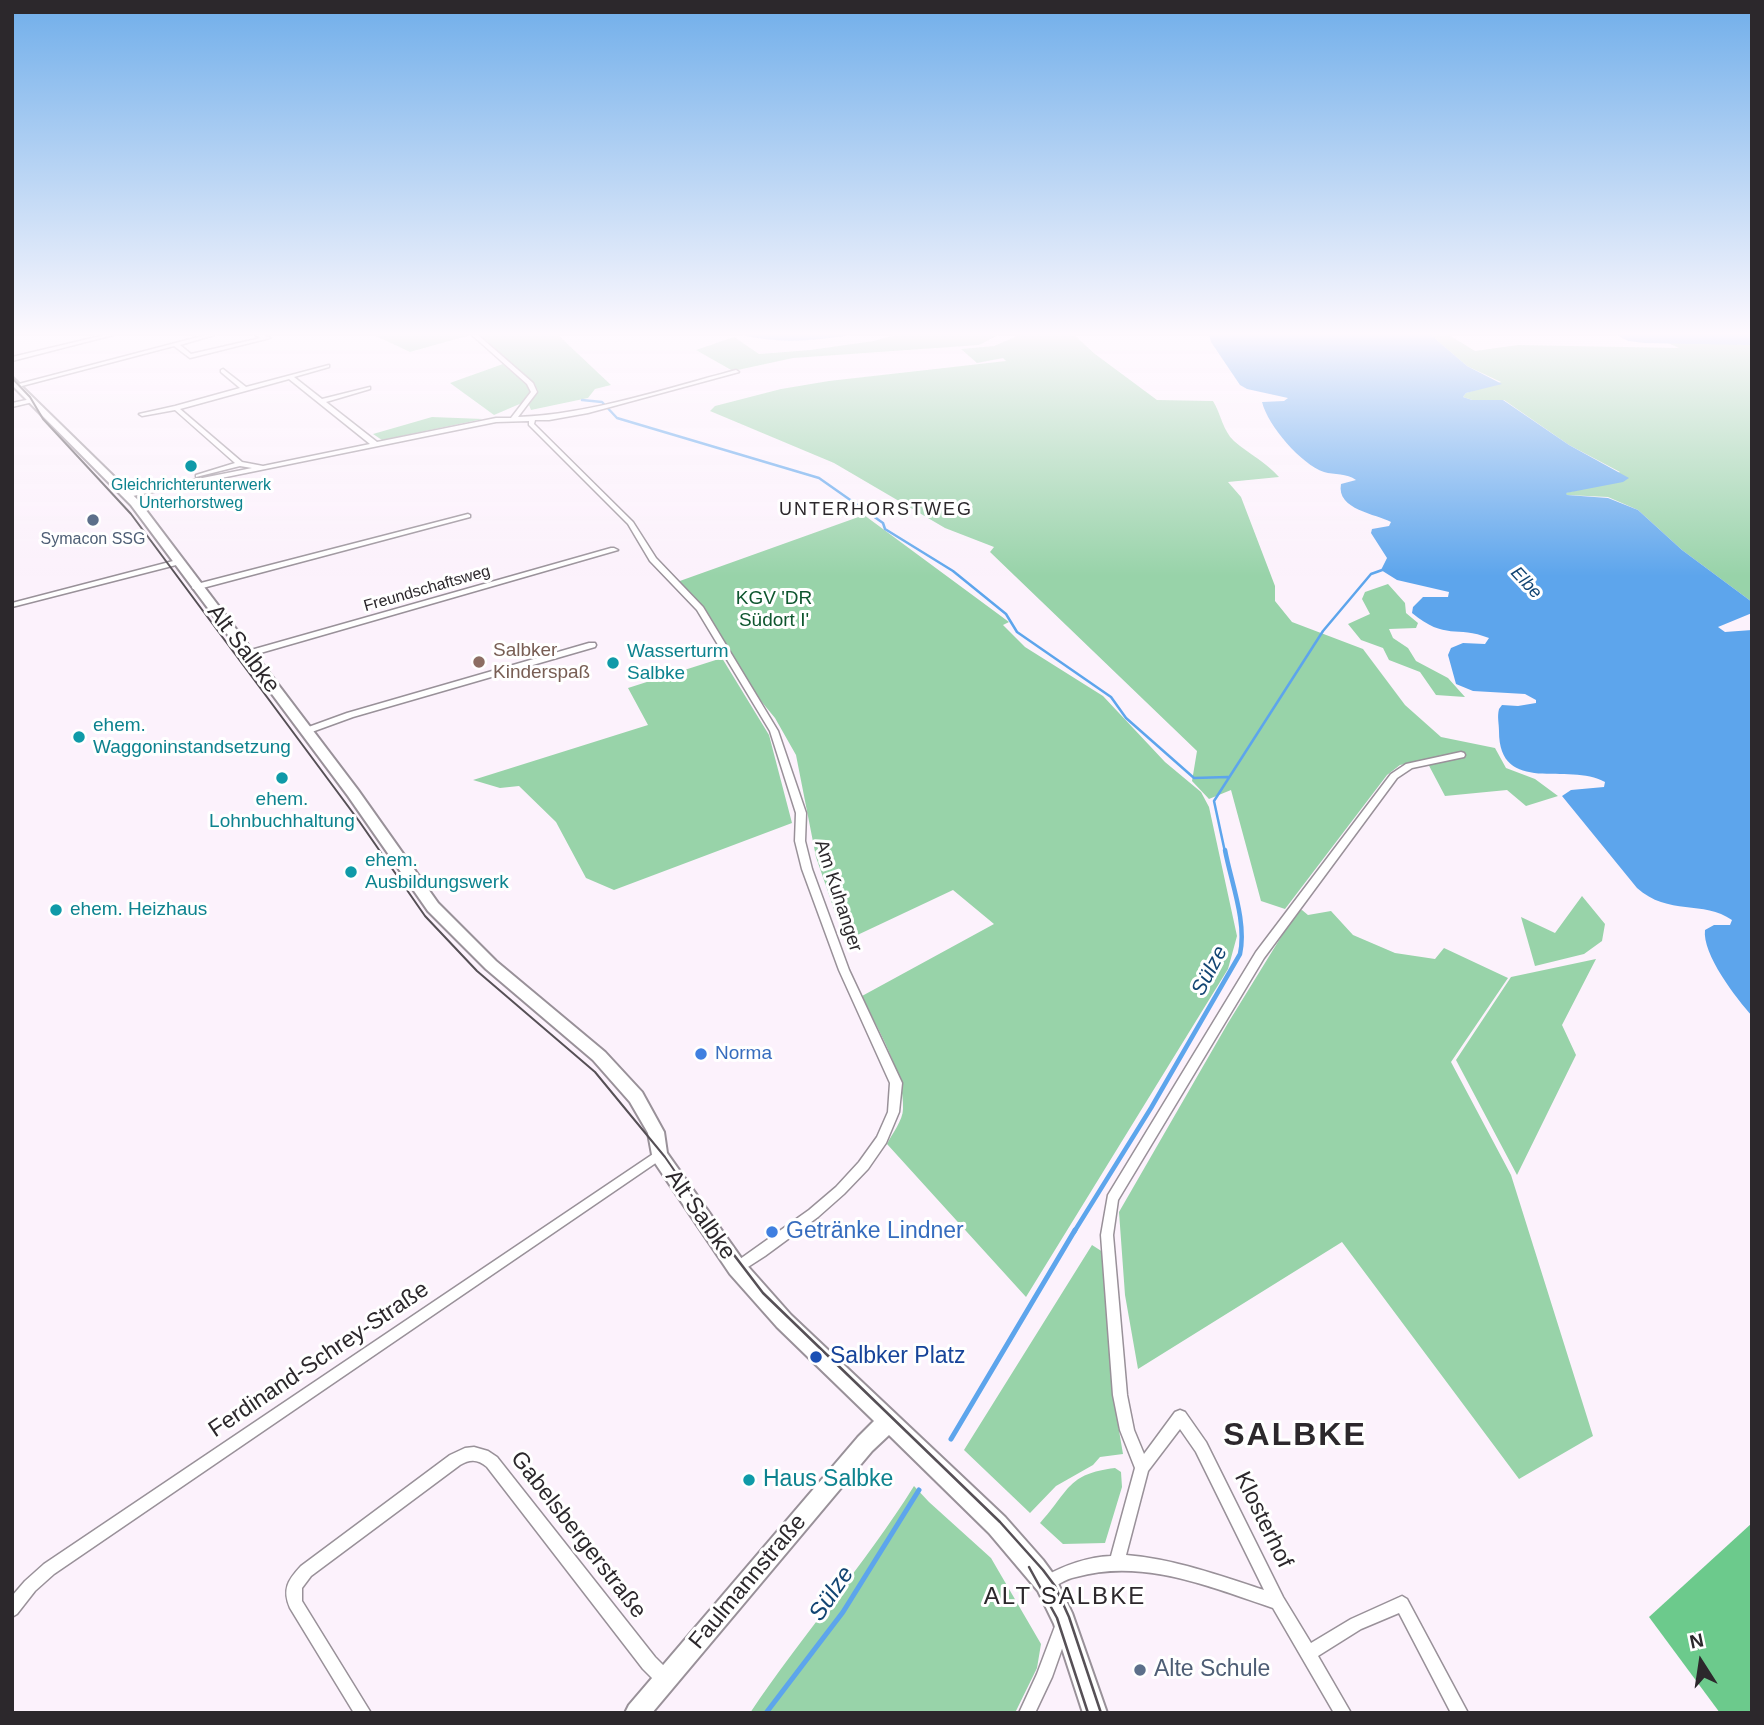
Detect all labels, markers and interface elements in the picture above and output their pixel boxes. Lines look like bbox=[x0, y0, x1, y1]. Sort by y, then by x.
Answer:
marker: Gleichrichterunterwerk Unterhorstweg bbox=[183, 458, 199, 474]
place label: Gleichrichterunterwerk Unterhorstweg bbox=[111, 476, 271, 514]
district label: UNTERHORSTWEG bbox=[781, 499, 971, 521]
marker: Symacon SSG bbox=[85, 512, 101, 528]
place label: Symacon SSG bbox=[41, 530, 145, 550]
street label: Freundschaftsweg bbox=[362, 562, 492, 616]
water label: Elbe bbox=[1506, 562, 1546, 604]
park label: KGV 'DR Südort I' bbox=[736, 588, 812, 632]
street label: Alt Salbke bbox=[201, 599, 285, 699]
place label: Salbker Kinderspaß bbox=[493, 640, 590, 684]
place label: Wasserturm Salbke bbox=[627, 641, 729, 685]
marker: Salbker Kinderspaß bbox=[471, 654, 487, 670]
marker: Wasserturm Salbke bbox=[605, 655, 621, 671]
place label: ehem. Waggoninstandsetzung bbox=[93, 715, 291, 759]
marker: ehem. Waggoninstandsetzung bbox=[71, 729, 87, 745]
marker: ehem. Lohnbuchhaltung bbox=[274, 770, 290, 786]
place label: ehem. Lohnbuchhaltung bbox=[209, 789, 355, 833]
street label: Am Kuhanger bbox=[809, 837, 867, 955]
place label: ehem. Ausbildungswerk bbox=[365, 850, 509, 894]
marker: ehem. Ausbildungswerk bbox=[343, 864, 359, 880]
place label: ehem. Heizhaus bbox=[70, 899, 207, 921]
marker: ehem. Heizhaus bbox=[48, 902, 64, 918]
water label: Sülze bbox=[1187, 942, 1233, 1000]
place label: Norma bbox=[715, 1043, 772, 1065]
marker: Norma bbox=[693, 1046, 709, 1062]
street label: Alt Salbke bbox=[659, 1165, 741, 1265]
place label: Getränke Lindner bbox=[786, 1218, 964, 1246]
marker: Getränke Lindner bbox=[764, 1224, 780, 1240]
street label: Ferdinand-Schrey-Straße bbox=[204, 1276, 434, 1444]
place label: Salbker Platz bbox=[830, 1343, 966, 1371]
marker: Salbker Platz bbox=[808, 1349, 824, 1365]
district label: SALBKE bbox=[1224, 1417, 1366, 1455]
street label: Gabelsbergerstraße bbox=[504, 1446, 652, 1624]
place label: Haus Salbke bbox=[763, 1466, 893, 1494]
street label: Klosterhof bbox=[1228, 1467, 1298, 1573]
marker: Haus Salbke bbox=[741, 1472, 757, 1488]
street label: Faulmannstraße bbox=[684, 1509, 812, 1655]
water label: Sülze bbox=[803, 1561, 861, 1627]
district label: ALT SALBKE bbox=[985, 1583, 1145, 1611]
north arrow bbox=[1666, 1627, 1736, 1697]
text: N bbox=[1688, 1629, 1705, 1653]
place label: Alte Schule bbox=[1154, 1656, 1270, 1684]
marker: Alte Schule bbox=[1132, 1662, 1148, 1678]

